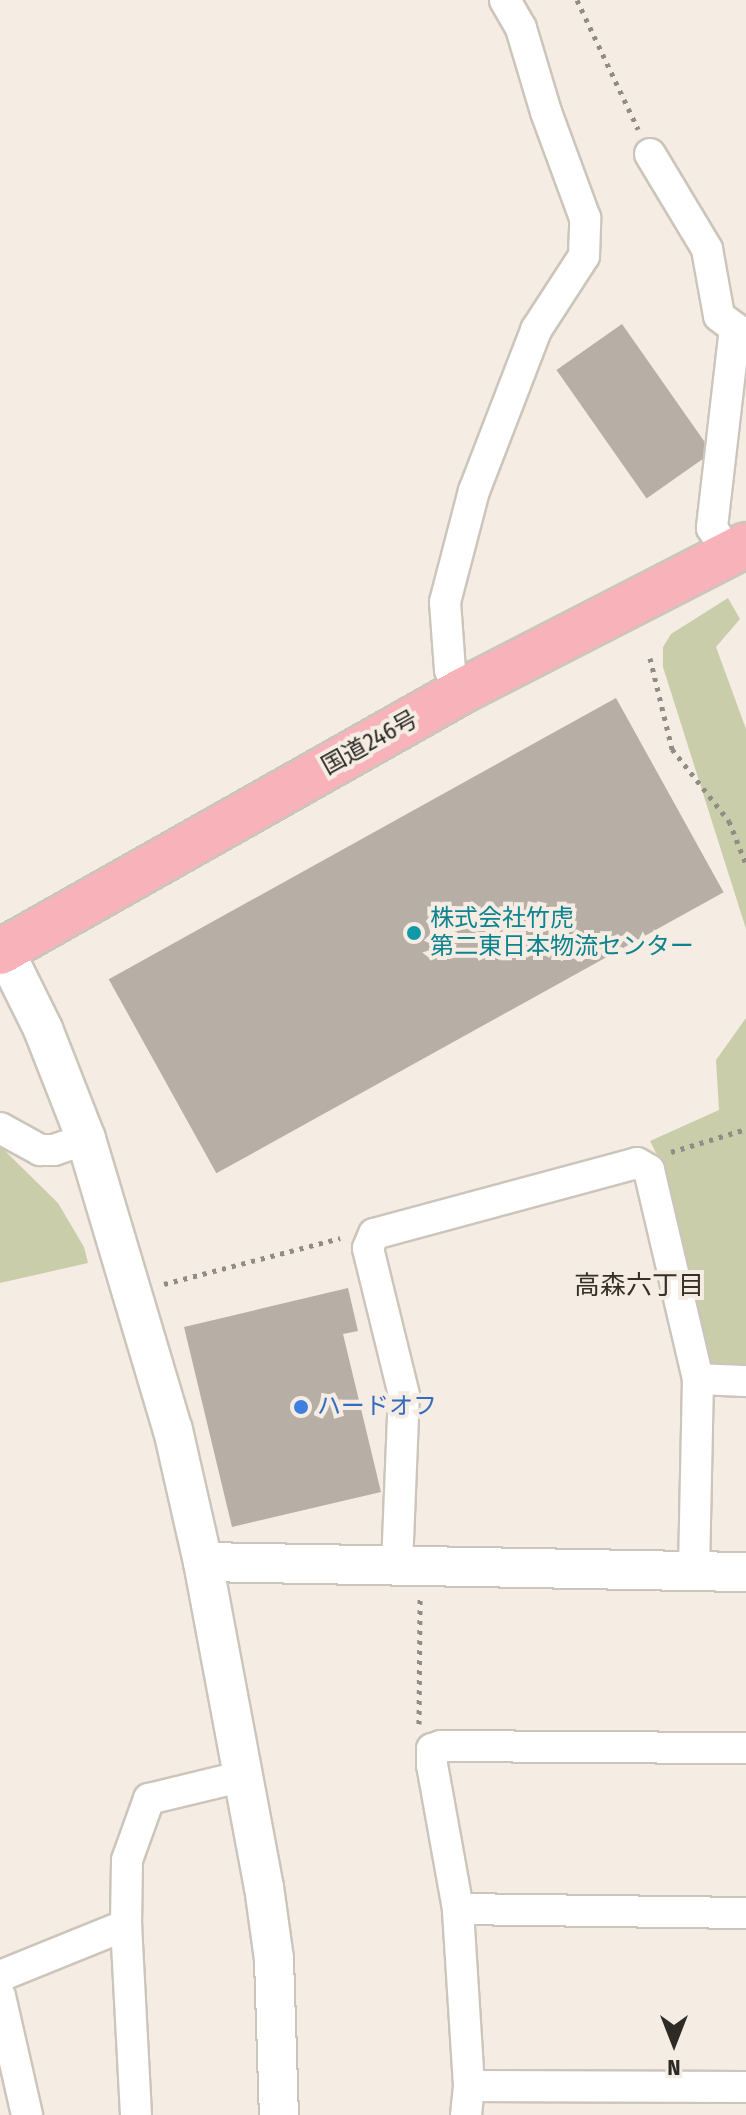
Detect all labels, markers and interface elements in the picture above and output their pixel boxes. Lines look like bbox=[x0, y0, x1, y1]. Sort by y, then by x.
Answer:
street label: 国道246号 bbox=[317, 705, 423, 781]
place label: 株式会社竹虎 第二東日本物流センター bbox=[430, 905, 694, 961]
marker: 株式会社竹虎 第二東日本物流センター bbox=[405, 924, 423, 942]
district label: 高森六丁目 bbox=[574, 1270, 704, 1302]
place label: ハードオフ bbox=[317, 1393, 437, 1421]
marker: ハードオフ bbox=[292, 1398, 310, 1416]
north arrow bbox=[634, 2003, 714, 2083]
text: N bbox=[667, 2054, 681, 2081]

